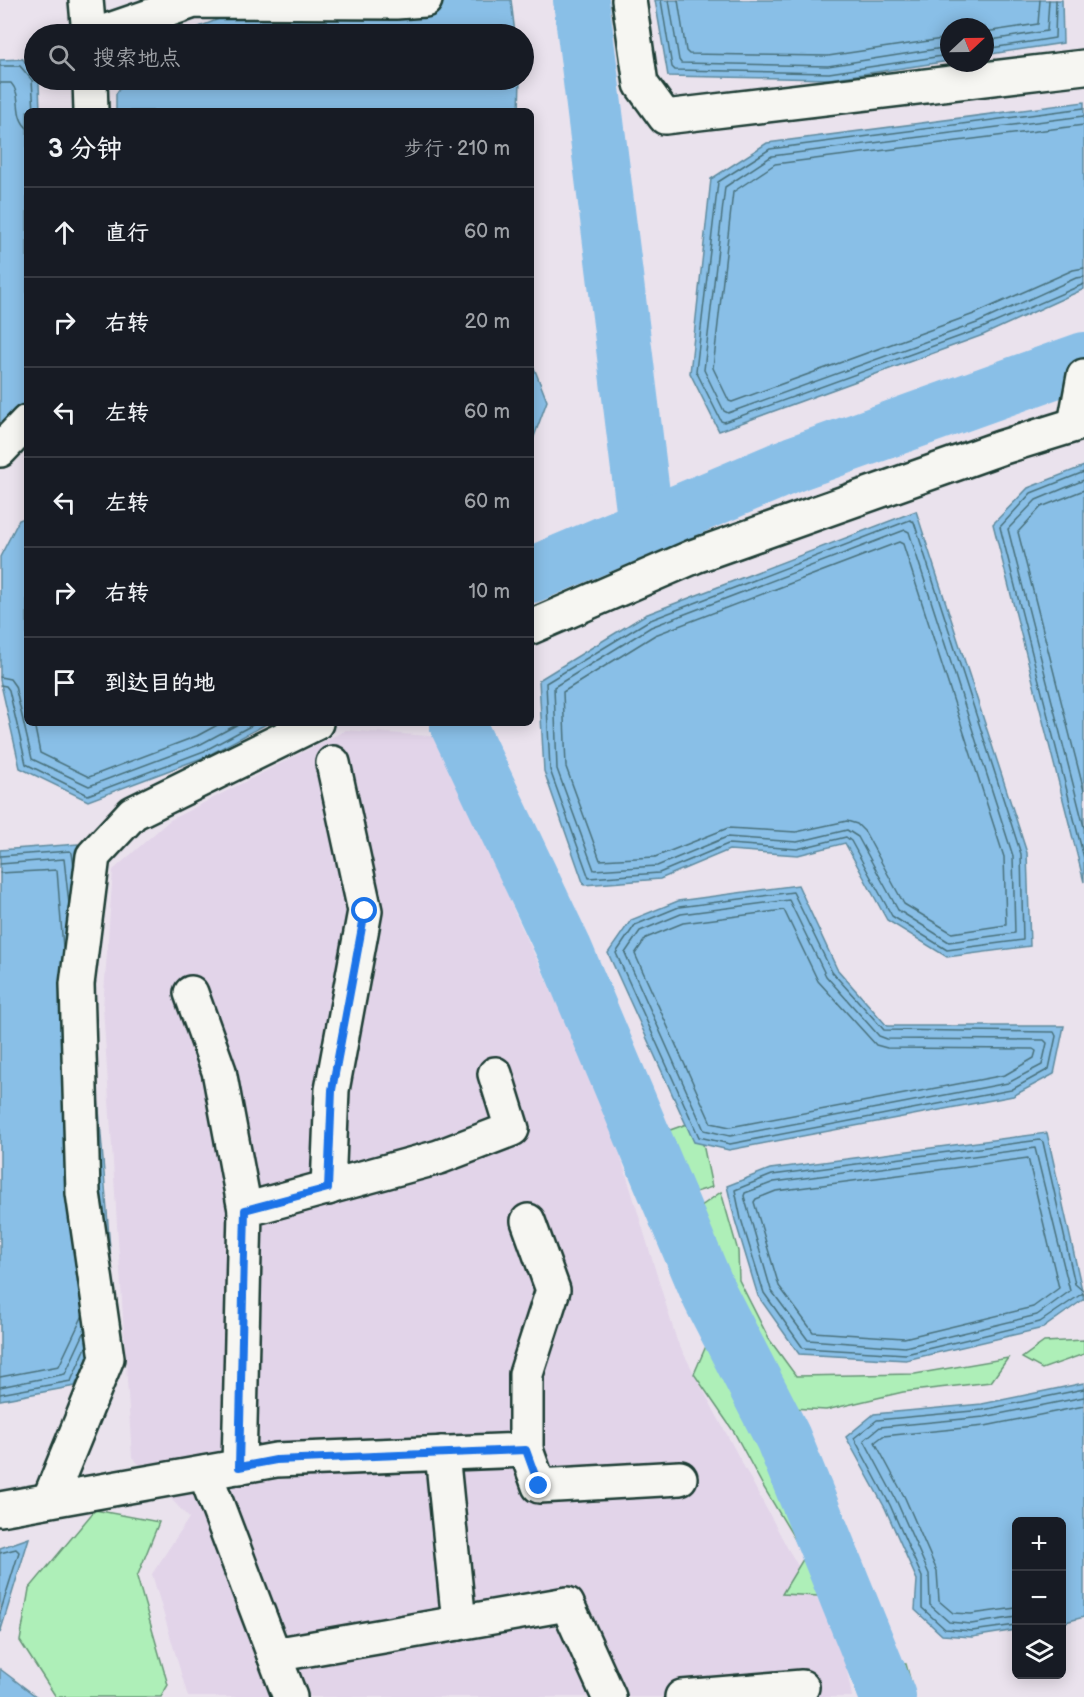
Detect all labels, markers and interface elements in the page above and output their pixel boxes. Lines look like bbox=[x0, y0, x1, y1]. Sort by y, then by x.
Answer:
north arrow bbox=[940, 18, 994, 72]
search box bbox=[24, 24, 534, 90]
icon: search bbox=[45, 41, 78, 74]
text: 搜索地点 bbox=[93, 45, 181, 72]
text: 3 分钟 bbox=[48, 134, 122, 165]
text: 步行 · 210 m bbox=[404, 137, 510, 161]
icon: ahead bbox=[48, 216, 81, 249]
text: 直行 bbox=[105, 220, 149, 247]
text: 60 m bbox=[464, 220, 510, 244]
icon: right bbox=[48, 306, 81, 339]
text: 右转 bbox=[105, 310, 149, 337]
text: 20 m bbox=[465, 310, 510, 334]
icon: left bbox=[48, 396, 81, 429]
text: 左转 bbox=[105, 400, 149, 427]
text: 60 m bbox=[464, 400, 510, 424]
icon: left bbox=[48, 486, 81, 519]
text: 左转 bbox=[105, 490, 149, 517]
text: 60 m bbox=[464, 490, 510, 514]
icon: right bbox=[48, 576, 81, 609]
text: 右转 bbox=[105, 580, 149, 607]
text: 10 m bbox=[469, 580, 510, 604]
icon: arrive bbox=[48, 666, 81, 699]
text: 到达目的地 bbox=[105, 670, 215, 697]
route start bbox=[351, 897, 377, 923]
route end bbox=[525, 1472, 551, 1498]
map controls bbox=[1012, 1517, 1066, 1679]
button: + bbox=[1012, 1517, 1066, 1571]
button: − bbox=[1012, 1571, 1066, 1625]
button: layers bbox=[1012, 1625, 1066, 1679]

